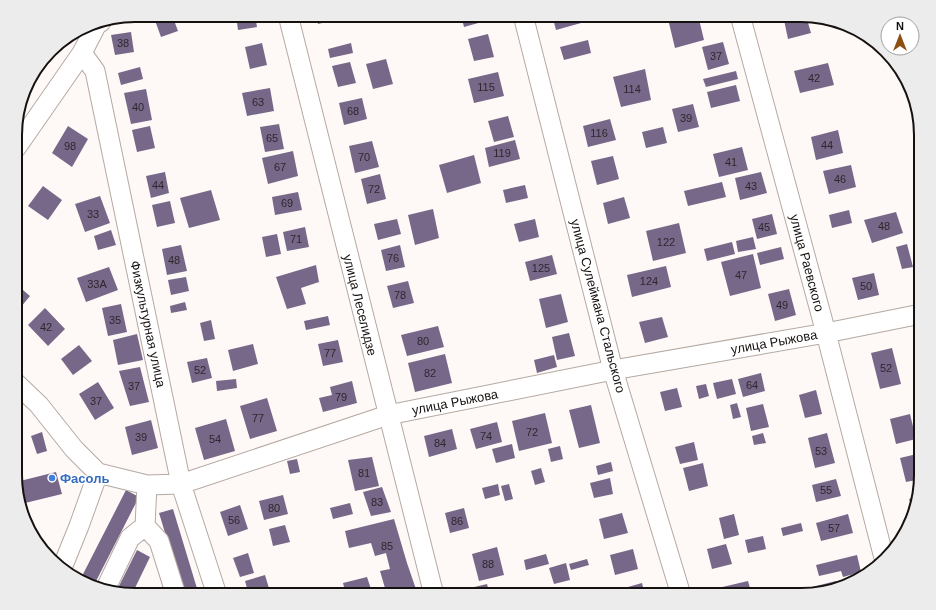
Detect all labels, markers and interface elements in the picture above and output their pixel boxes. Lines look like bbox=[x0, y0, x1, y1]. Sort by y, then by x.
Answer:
north arrow bbox=[880, 16, 920, 56]
text: N bbox=[896, 20, 904, 32]
house number: 38 bbox=[117, 37, 129, 49]
house number: 37 bbox=[710, 50, 722, 62]
house number: 42 bbox=[808, 72, 820, 84]
house number: 115 bbox=[477, 81, 495, 93]
house number: 114 bbox=[623, 83, 641, 95]
house number: 63 bbox=[252, 96, 264, 108]
house number: 40 bbox=[132, 101, 144, 113]
house number: 68 bbox=[347, 105, 359, 117]
house number: 39 bbox=[680, 112, 692, 124]
house number: 116 bbox=[590, 127, 608, 139]
house number: 65 bbox=[266, 132, 278, 144]
house number: 44 bbox=[821, 139, 833, 151]
house number: 98 bbox=[64, 140, 76, 152]
house number: 119 bbox=[493, 147, 511, 159]
house number: 70 bbox=[358, 151, 370, 163]
house number: 41 bbox=[725, 156, 737, 168]
house number: 67 bbox=[274, 161, 286, 173]
house number: 46 bbox=[834, 173, 846, 185]
house number: 44 bbox=[152, 179, 164, 191]
house number: 43 bbox=[745, 180, 757, 192]
house number: 72 bbox=[368, 183, 380, 195]
house number: 69 bbox=[281, 197, 293, 209]
house number: 33 bbox=[87, 208, 99, 220]
street label: улица Раевского bbox=[787, 213, 827, 313]
street label: улица Сулеймана Стальского bbox=[568, 217, 628, 395]
house number: 48 bbox=[878, 220, 890, 232]
house number: 45 bbox=[758, 221, 770, 233]
house number: 71 bbox=[290, 233, 302, 245]
house number: 122 bbox=[657, 236, 675, 248]
house number: 76 bbox=[387, 252, 399, 264]
street label: улица Леселидзе bbox=[340, 253, 380, 357]
house number: 48 bbox=[168, 254, 180, 266]
street label: Физкультурная улица bbox=[127, 259, 169, 389]
house number: 125 bbox=[532, 262, 550, 274]
house number: 47 bbox=[735, 269, 747, 281]
house number: 124 bbox=[640, 275, 658, 287]
house number: 33А bbox=[87, 278, 107, 290]
house number: 50 bbox=[860, 280, 872, 292]
house number: 78 bbox=[394, 289, 406, 301]
house number: 49 bbox=[776, 299, 788, 311]
house number: 35 bbox=[109, 314, 121, 326]
house number: 42 bbox=[40, 321, 52, 333]
street label: улица Рыжова bbox=[730, 327, 819, 357]
house number: 80 bbox=[417, 335, 429, 347]
house number: 77 bbox=[324, 347, 336, 359]
house number: 52 bbox=[880, 362, 892, 374]
house number: 52 bbox=[194, 364, 206, 376]
house number: 82 bbox=[424, 367, 436, 379]
house number: 64 bbox=[746, 379, 758, 391]
house number: 37 bbox=[128, 380, 140, 392]
street label: улица Рыжова bbox=[411, 386, 500, 418]
house number: 79 bbox=[335, 391, 347, 403]
house number: 37 bbox=[90, 395, 102, 407]
house number: 77 bbox=[252, 412, 264, 424]
house number: 72 bbox=[526, 426, 538, 438]
house number: 74 bbox=[480, 430, 492, 442]
house number: 39 bbox=[135, 431, 147, 443]
house number: 54 bbox=[209, 433, 221, 445]
house number: 84 bbox=[434, 437, 446, 449]
house number: 53 bbox=[815, 445, 827, 457]
house number: 81 bbox=[358, 467, 370, 479]
place label: Фасоль bbox=[60, 471, 109, 486]
marker: Фасоль bbox=[47, 473, 57, 483]
house number: 55 bbox=[820, 484, 832, 496]
house number: 83 bbox=[371, 496, 383, 508]
house number: 80 bbox=[268, 502, 280, 514]
house number: 56 bbox=[228, 514, 240, 526]
house number: 86 bbox=[451, 515, 463, 527]
house number: 57 bbox=[828, 522, 840, 534]
house number: 85 bbox=[381, 540, 393, 552]
house number: 88 bbox=[482, 558, 494, 570]

